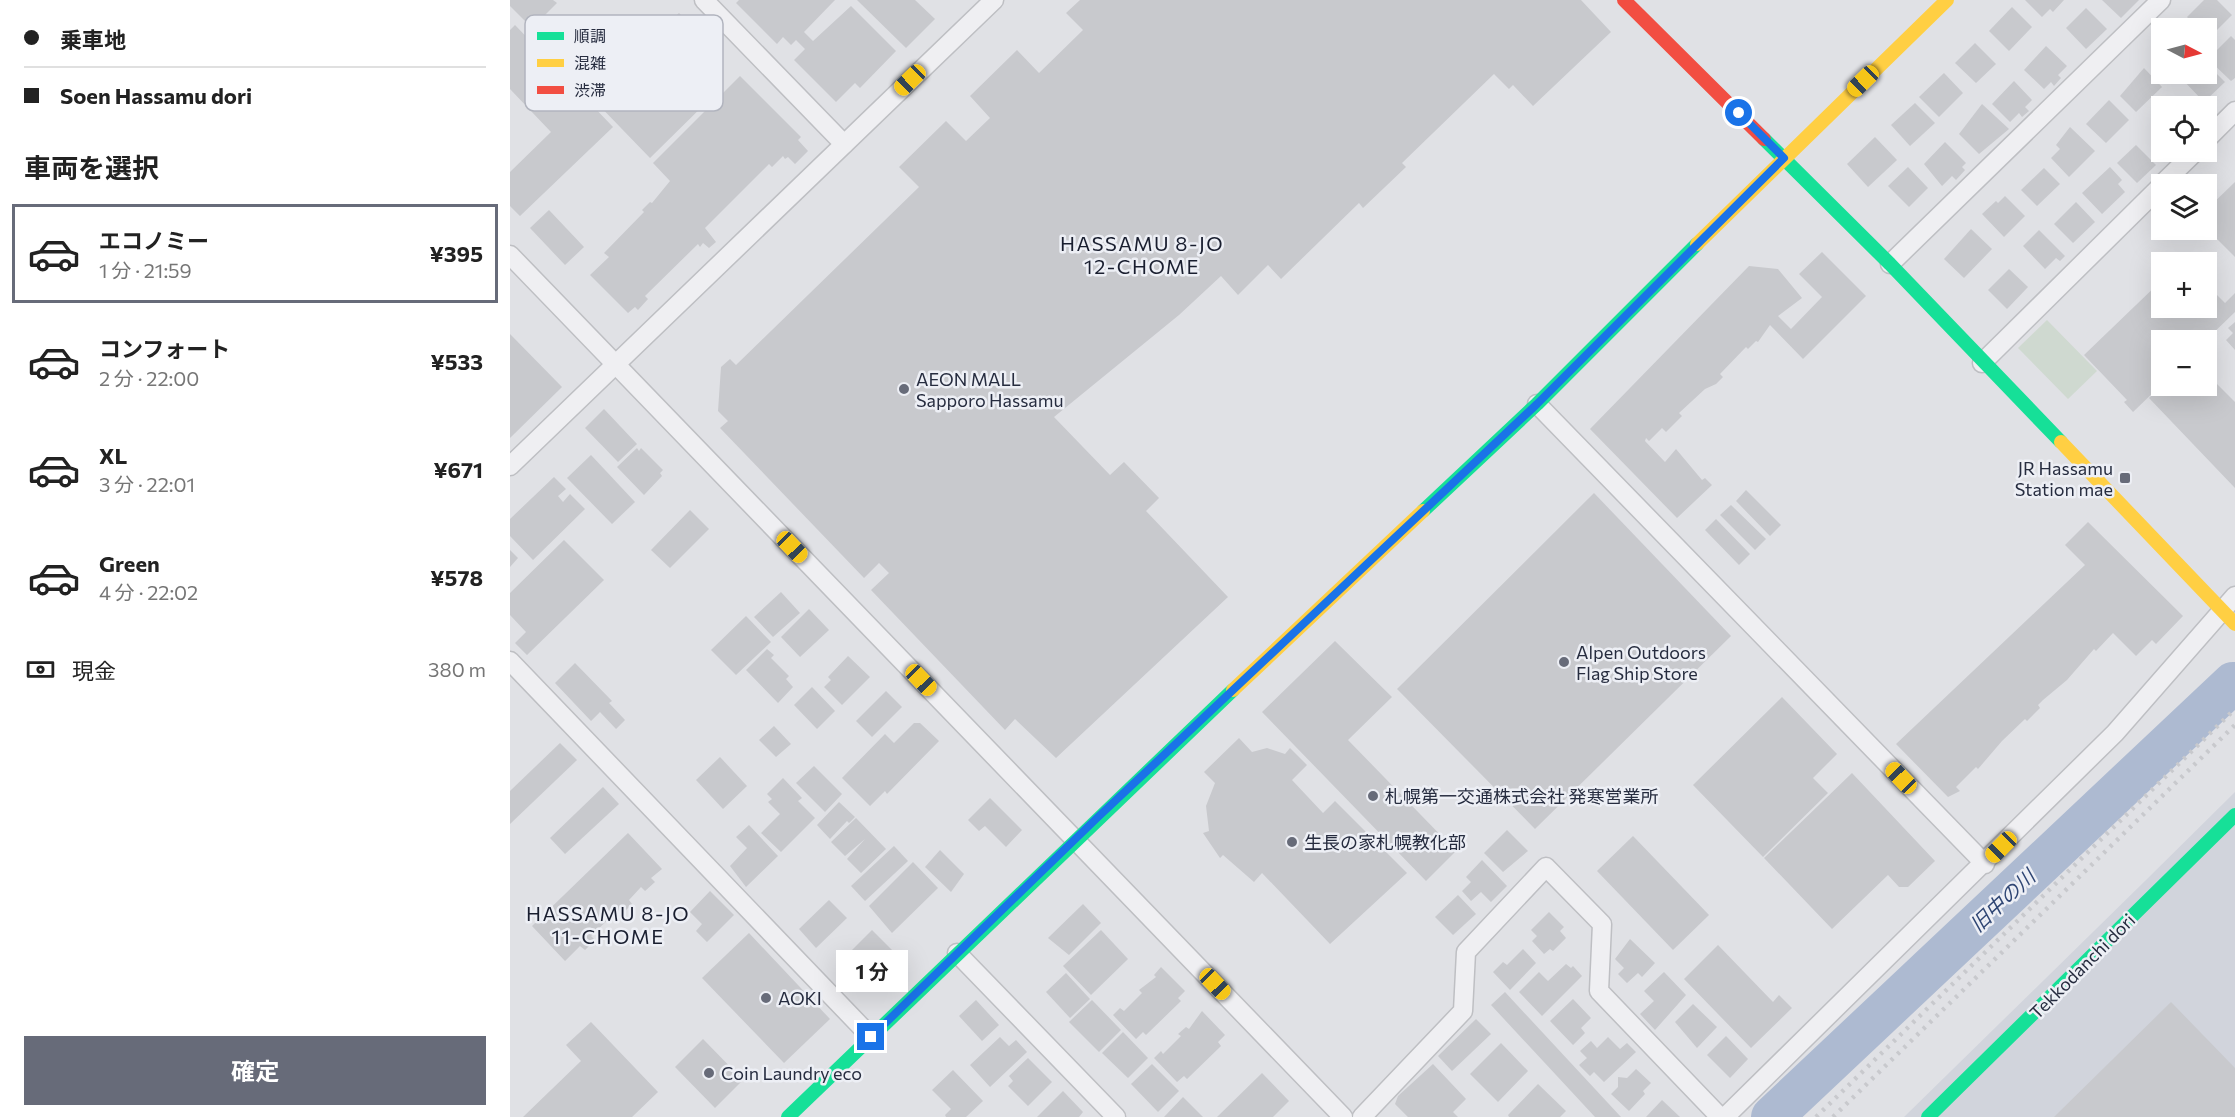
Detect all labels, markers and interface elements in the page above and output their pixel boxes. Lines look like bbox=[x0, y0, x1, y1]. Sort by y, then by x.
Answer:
legend bbox=[525, 15, 723, 111]
north arrow bbox=[2151, 18, 2217, 84]
map controls bbox=[2151, 18, 2217, 396]
text: 乗車地 bbox=[60, 26, 126, 53]
text: 順調 bbox=[574, 26, 606, 45]
text: 混雑 bbox=[574, 53, 606, 72]
car bbox=[891, 61, 929, 99]
car bbox=[1844, 62, 1882, 100]
text: 渋滞 bbox=[574, 80, 606, 99]
text: Soen Hassamu dori bbox=[60, 82, 252, 109]
button: locate bbox=[2151, 96, 2217, 162]
route start bbox=[1725, 99, 1752, 126]
text: 車両を選択 bbox=[24, 151, 159, 184]
button: layers bbox=[2151, 174, 2217, 240]
icon: car bbox=[27, 227, 81, 281]
text: エコノミー bbox=[99, 227, 209, 254]
district label: HASSAMU 8-JO 12-CHOME bbox=[1060, 231, 1224, 278]
text: ¥395 bbox=[430, 240, 483, 267]
button: + bbox=[2151, 252, 2217, 318]
text: 1 分 · 21:59 bbox=[99, 258, 192, 282]
button: − bbox=[2151, 330, 2217, 396]
icon: car bbox=[27, 335, 81, 389]
text: コンフォート bbox=[99, 335, 230, 362]
text: ¥533 bbox=[430, 348, 483, 375]
text: 2 分 · 22:00 bbox=[99, 366, 199, 390]
place label: AEON MALL Sapporo Hassamu bbox=[916, 368, 1064, 411]
marker: AEON MALL Sapporo Hassamu bbox=[897, 382, 911, 396]
text: XL bbox=[99, 442, 127, 469]
icon: car bbox=[27, 443, 81, 497]
text: ¥671 bbox=[434, 456, 483, 483]
place label: JR Hassamu Station mae bbox=[2015, 457, 2113, 500]
marker: JR Hassamu Station mae bbox=[2118, 471, 2132, 485]
text: 3 分 · 22:01 bbox=[99, 472, 195, 496]
car bbox=[773, 528, 811, 566]
text: Green bbox=[99, 550, 160, 577]
icon: car bbox=[27, 551, 81, 605]
text: ¥578 bbox=[430, 564, 483, 591]
text: 4 分 · 22:02 bbox=[99, 580, 198, 604]
place label: Alpen Outdoors Flag Ship Store bbox=[1576, 641, 1706, 684]
icon: cash bbox=[24, 653, 57, 686]
marker: Alpen Outdoors Flag Ship Store bbox=[1557, 655, 1571, 669]
text: 現金 bbox=[72, 657, 116, 684]
text: 380 m bbox=[428, 657, 486, 681]
car bbox=[902, 661, 940, 699]
car bbox=[1882, 759, 1920, 797]
place label: 札幌第一交通株式会社 発寒営業所 bbox=[1385, 785, 1658, 807]
marker: 札幌第一交通株式会社 発寒営業所 bbox=[1366, 789, 1380, 803]
car bbox=[1982, 828, 2020, 866]
place label: 生長の家札幌教化部 bbox=[1304, 831, 1466, 853]
marker: 生長の家札幌教化部 bbox=[1285, 835, 1299, 849]
water label: 旧中の川 bbox=[1965, 863, 2041, 936]
district label: HASSAMU 8-JO 11-CHOME bbox=[526, 901, 690, 948]
street label: Tekkodanchi dori bbox=[2025, 909, 2139, 1023]
callout: 1 分 bbox=[835, 950, 907, 992]
text: 1 分 bbox=[856, 959, 888, 983]
car bbox=[1196, 965, 1234, 1003]
place label: AOKI bbox=[778, 987, 822, 1009]
marker: AOKI bbox=[759, 991, 773, 1005]
route end bbox=[857, 1023, 884, 1050]
button: 確定 bbox=[24, 1036, 486, 1105]
place label: Coin Laundry eco bbox=[721, 1062, 862, 1084]
marker: Coin Laundry eco bbox=[702, 1066, 716, 1080]

